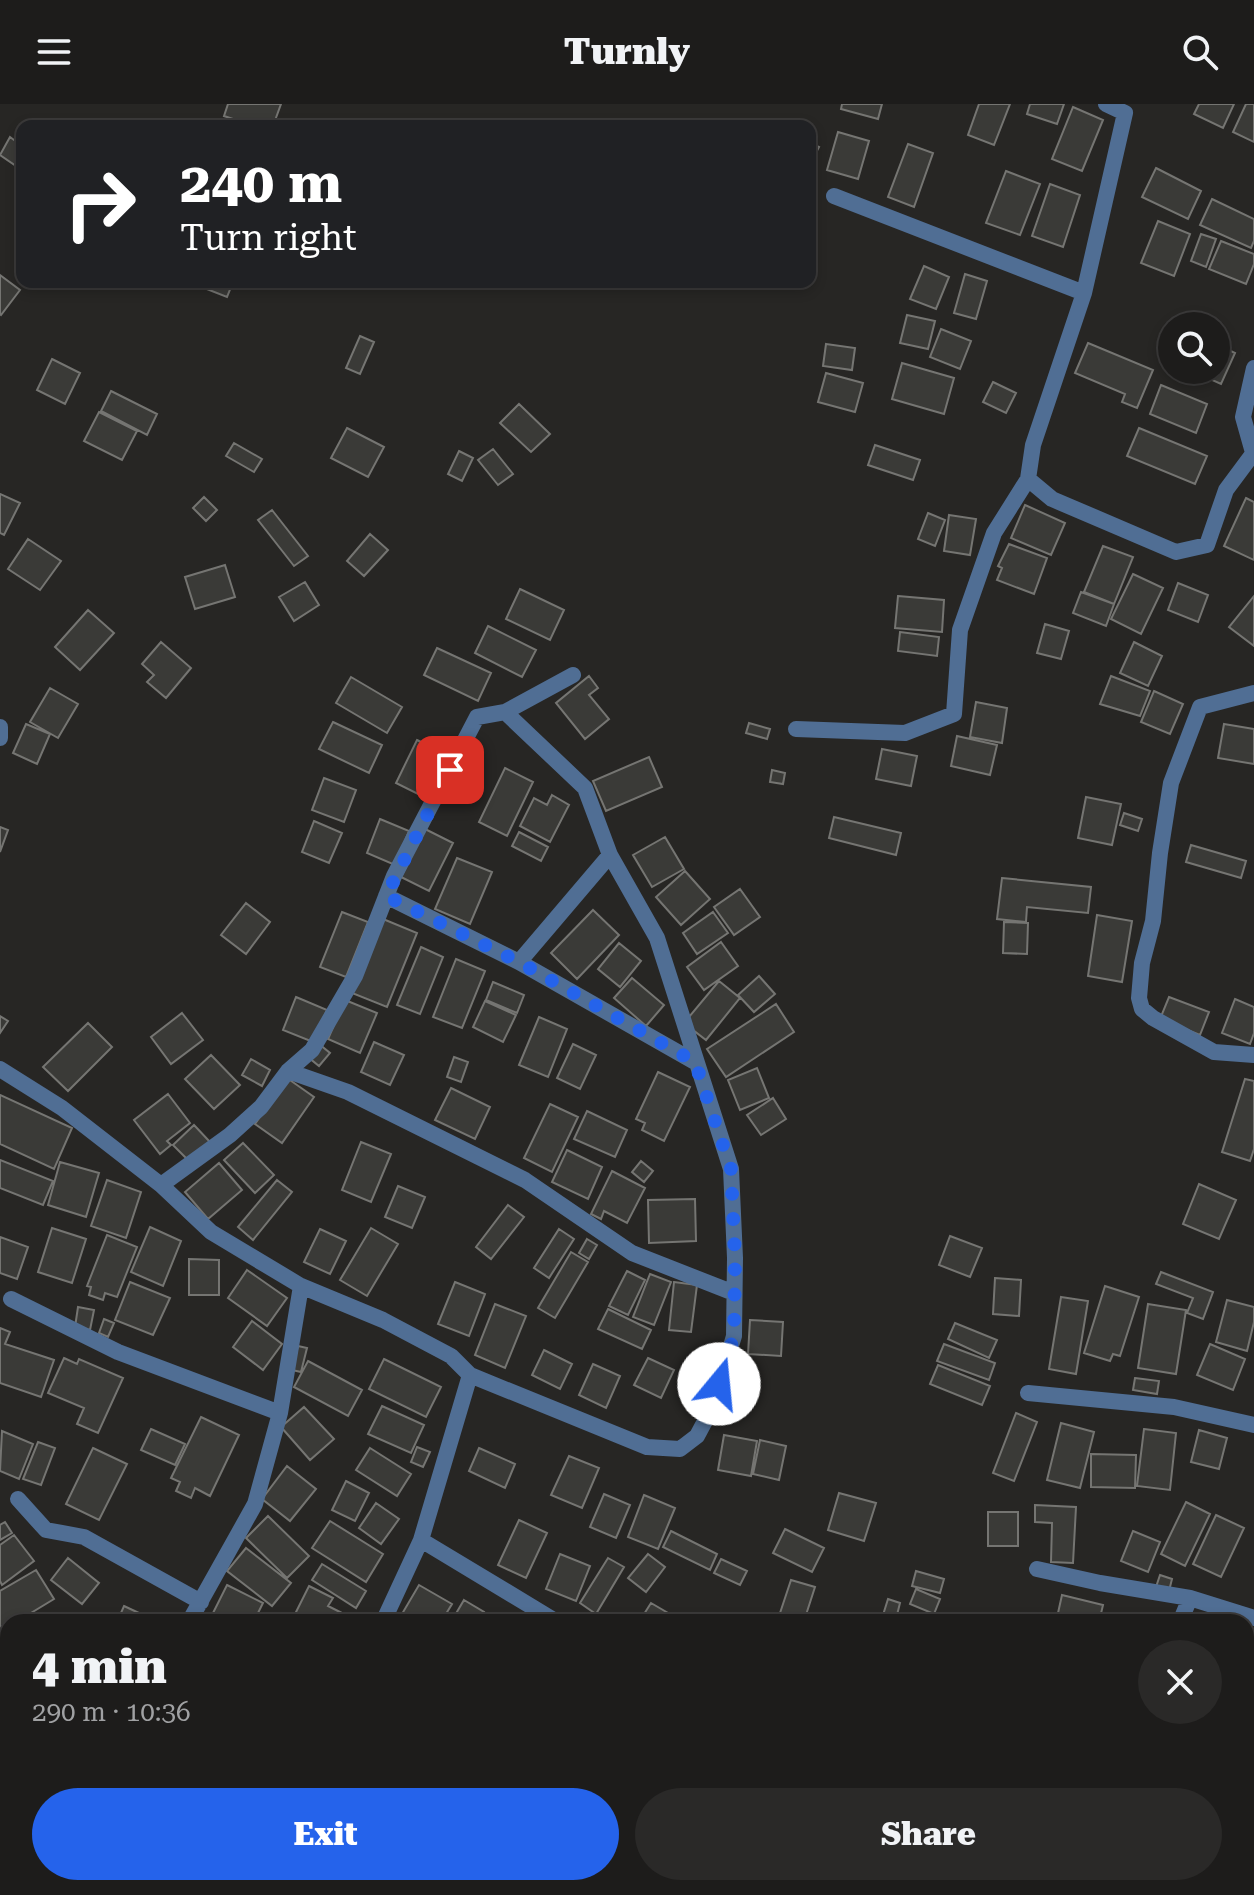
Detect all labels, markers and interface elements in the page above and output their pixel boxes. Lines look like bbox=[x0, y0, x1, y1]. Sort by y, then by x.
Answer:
icon: menu bbox=[32, 30, 76, 74]
icon: search bbox=[1178, 30, 1222, 74]
text: Turnly bbox=[564, 31, 690, 73]
text: 240 m bbox=[180, 150, 342, 216]
icon: right bbox=[48, 152, 152, 256]
text: Turn right bbox=[180, 217, 357, 259]
map controls bbox=[1158, 312, 1230, 384]
button: search bbox=[1158, 312, 1230, 384]
pin bbox=[416, 736, 484, 804]
icon: arrive bbox=[428, 748, 472, 792]
position arrow bbox=[677, 1342, 761, 1426]
text: 4 min bbox=[32, 1639, 167, 1695]
button: close bbox=[1138, 1640, 1222, 1724]
text: 290 m · 10:36 bbox=[32, 1697, 191, 1727]
button: Exit bbox=[32, 1788, 619, 1880]
button: Share bbox=[635, 1788, 1222, 1880]

